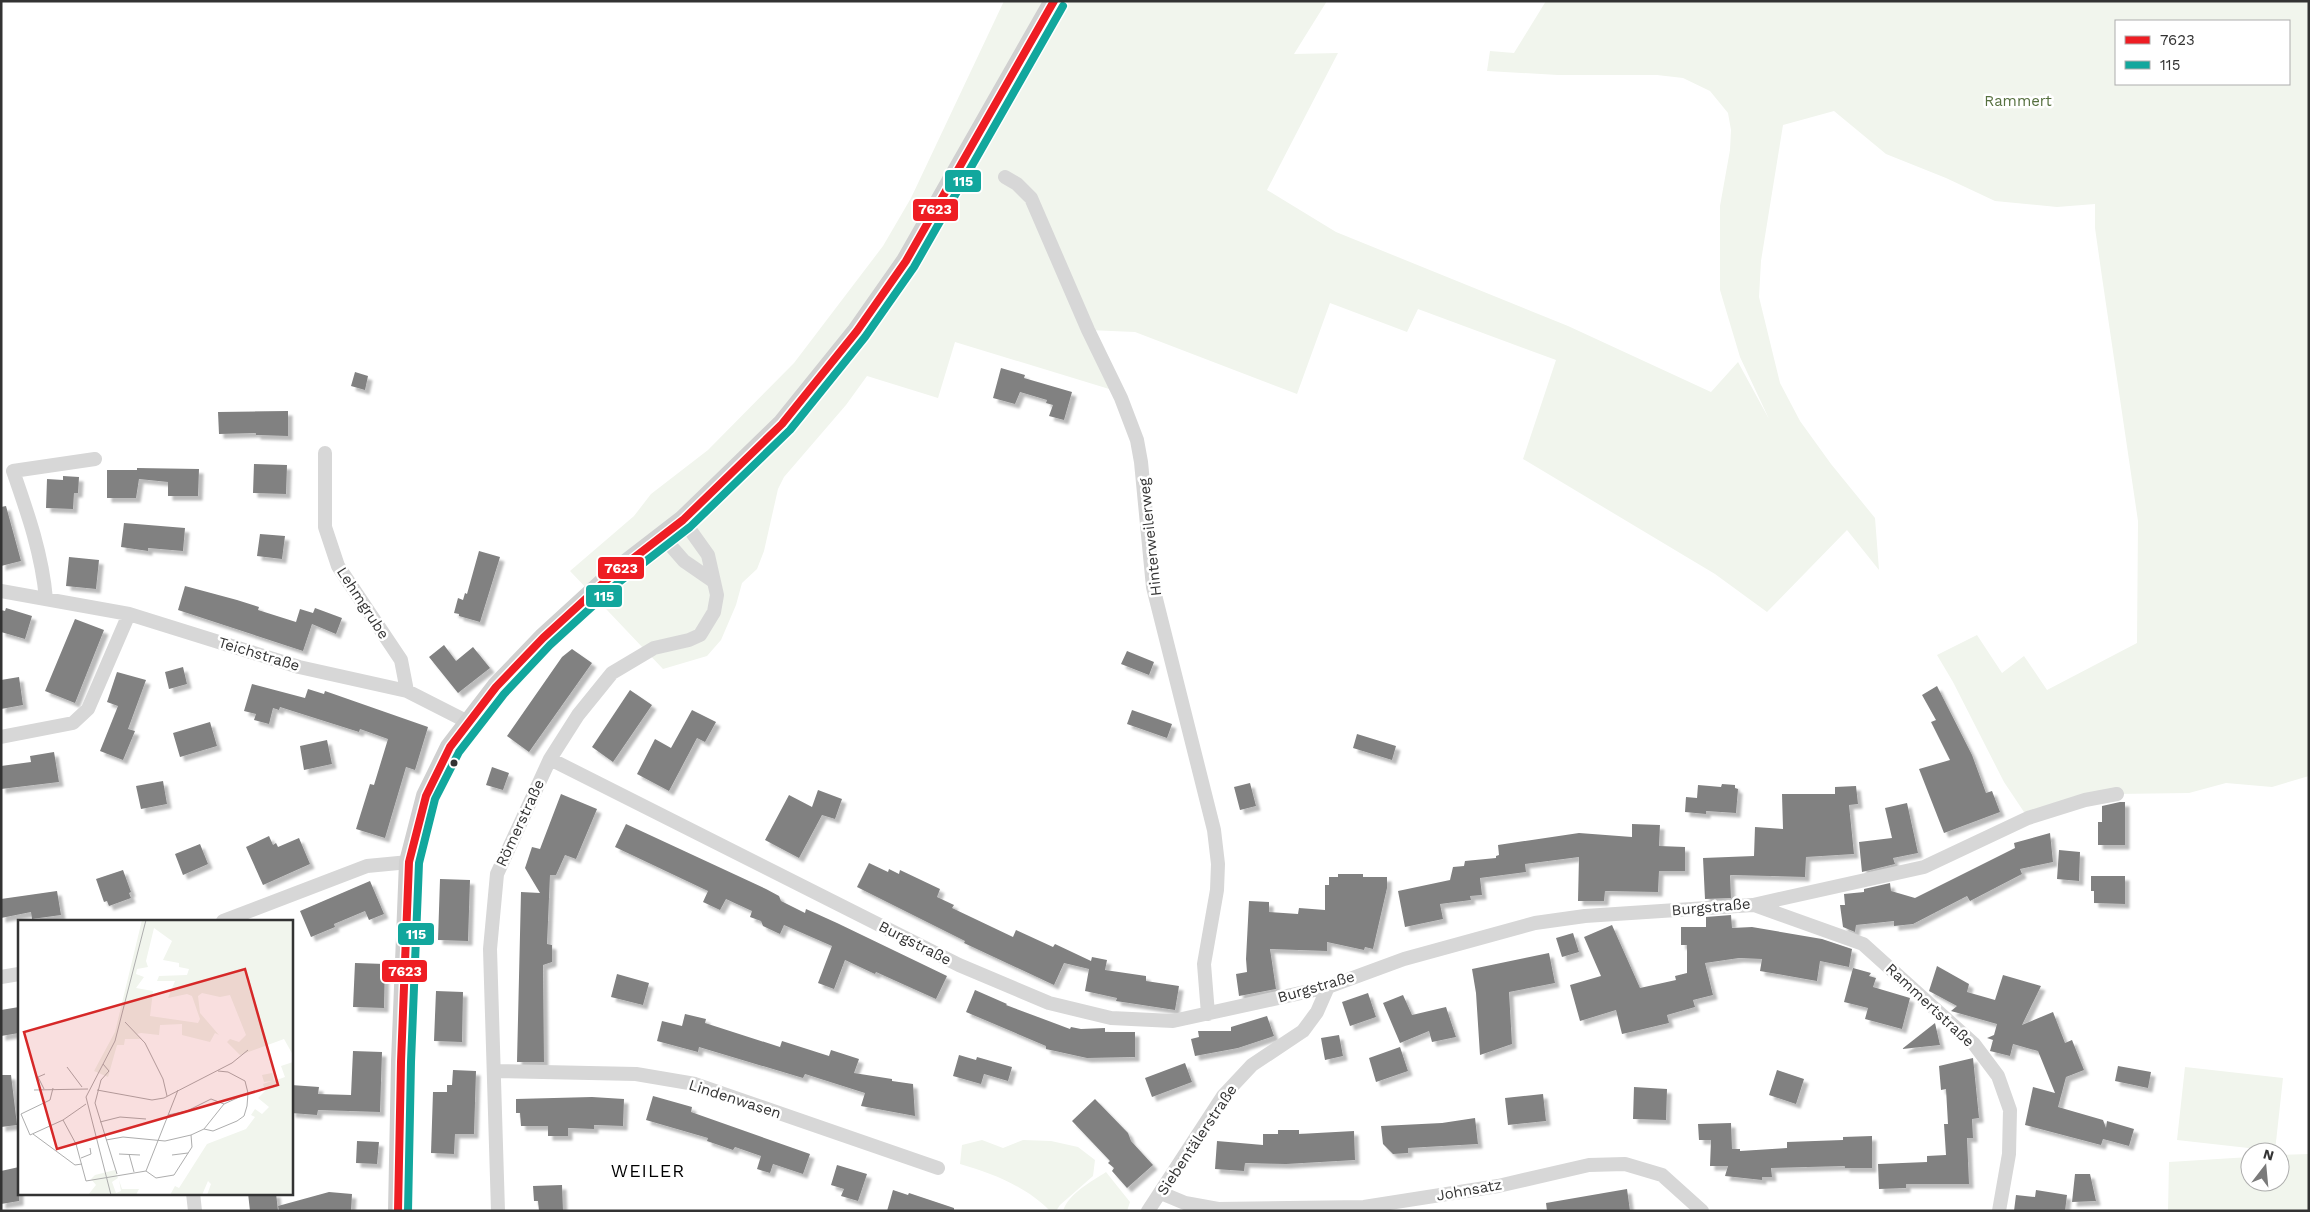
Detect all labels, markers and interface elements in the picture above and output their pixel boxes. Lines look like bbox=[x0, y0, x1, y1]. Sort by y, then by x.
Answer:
legend bbox=[2115, 20, 2290, 85]
text: 7623 bbox=[2160, 31, 2195, 49]
text: 115 bbox=[2160, 56, 2180, 74]
park label: Rammert bbox=[1984, 92, 2053, 110]
line badge: 115 bbox=[944, 169, 982, 193]
text: 115 bbox=[953, 173, 973, 189]
line badge: 7623 bbox=[912, 198, 959, 222]
text: 7623 bbox=[918, 201, 952, 217]
street label: Hinterweilerweg bbox=[1135, 477, 1165, 597]
line badge: 7623 bbox=[597, 556, 645, 580]
text: 7623 bbox=[604, 560, 638, 576]
street label: Lehmgrube bbox=[333, 564, 393, 642]
line badge: 115 bbox=[585, 584, 623, 608]
text: 115 bbox=[594, 588, 614, 604]
street label: Teichstraße bbox=[216, 633, 302, 675]
unlabelled marker bbox=[449, 758, 459, 768]
street label: Römerstraße bbox=[492, 777, 548, 869]
street label: Burgstraße bbox=[1671, 895, 1751, 919]
street label: Burgstraße bbox=[876, 917, 954, 969]
inset map bbox=[18, 920, 292, 1194]
line badge: 115 bbox=[397, 922, 435, 946]
text: 115 bbox=[406, 926, 426, 942]
line badge: 7623 bbox=[381, 959, 428, 983]
street label: Rammertstraße bbox=[1882, 959, 1978, 1051]
text: 7623 bbox=[388, 963, 422, 979]
street label: Burgstraße bbox=[1275, 967, 1357, 1007]
street label: Lindenwasen bbox=[686, 1076, 784, 1122]
street label: Siebentälerstraße bbox=[1153, 1081, 1241, 1199]
north arrow bbox=[2240, 1142, 2290, 1192]
text: N bbox=[2261, 1145, 2276, 1164]
district label: WEILER bbox=[611, 1160, 685, 1181]
street label: Johnsatz bbox=[1435, 1175, 1503, 1205]

